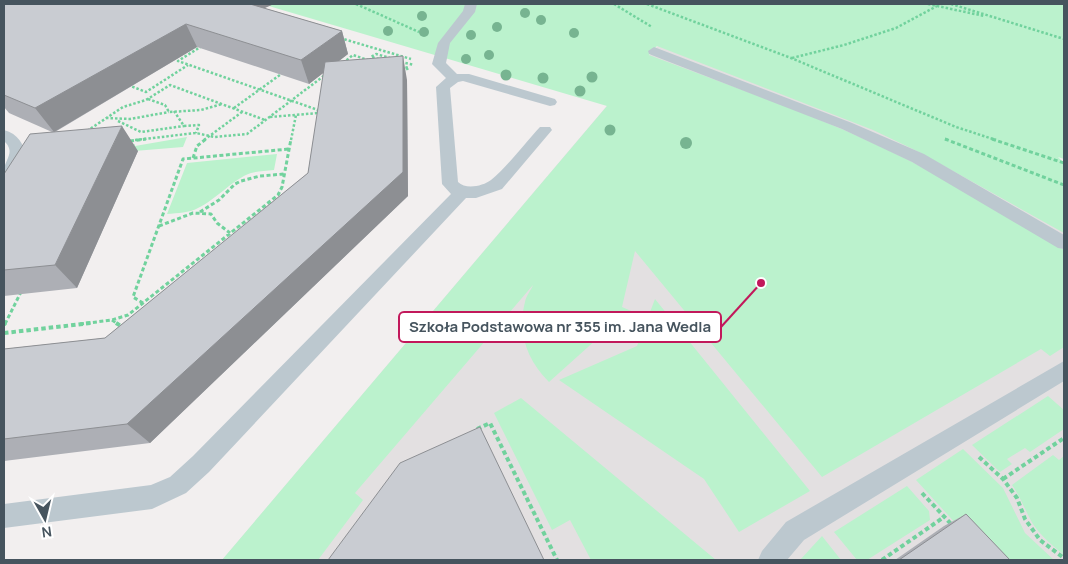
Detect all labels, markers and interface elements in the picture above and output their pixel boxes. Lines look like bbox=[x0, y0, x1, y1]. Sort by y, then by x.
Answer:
callout: Szkoła Podstawowa nr 355 im. Jana Wedla bbox=[399, 312, 721, 342]
text: Szkoła Podstawowa nr 355 im. Jana Wedla bbox=[409, 316, 711, 337]
north arrow bbox=[20, 494, 70, 544]
text: N bbox=[41, 522, 53, 542]

